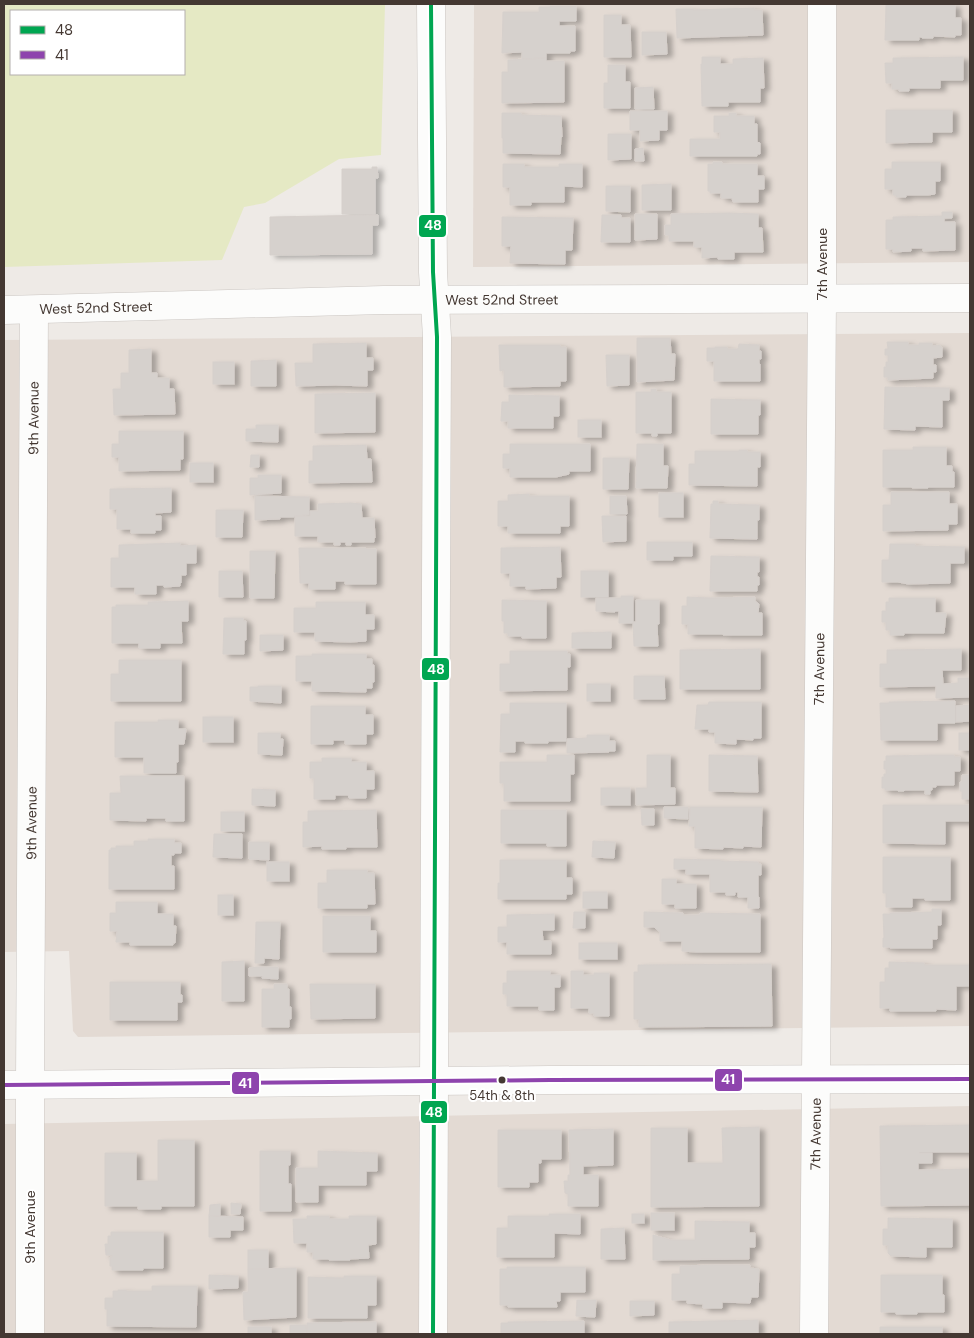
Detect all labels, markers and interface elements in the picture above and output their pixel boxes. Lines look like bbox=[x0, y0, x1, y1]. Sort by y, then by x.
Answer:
legend bbox=[10, 10, 185, 75]
text: 48 bbox=[55, 20, 73, 40]
text: 41 bbox=[55, 45, 69, 65]
line badge: 48 bbox=[418, 214, 447, 238]
text: 48 bbox=[424, 216, 442, 234]
street label: 7th Avenue bbox=[813, 228, 831, 300]
street label: West 52nd Street bbox=[445, 290, 559, 309]
street label: West 52nd Street bbox=[39, 297, 153, 318]
street label: 9th Avenue bbox=[24, 381, 43, 455]
street label: 7th Avenue bbox=[810, 633, 828, 705]
line badge: 48 bbox=[421, 657, 450, 681]
text: 48 bbox=[427, 660, 445, 678]
street label: 9th Avenue bbox=[22, 786, 41, 860]
line badge: 41 bbox=[714, 1068, 743, 1092]
text: 41 bbox=[721, 1070, 735, 1088]
line badge: 41 bbox=[231, 1071, 260, 1095]
text: 41 bbox=[238, 1074, 252, 1092]
marker: 54th & 8th bbox=[497, 1075, 507, 1085]
place label: 54th & 8th bbox=[469, 1087, 535, 1104]
street label: 7th Avenue bbox=[806, 1098, 825, 1170]
line badge: 48 bbox=[420, 1100, 448, 1124]
text: 48 bbox=[425, 1103, 443, 1121]
street label: 9th Avenue bbox=[21, 1190, 39, 1264]

